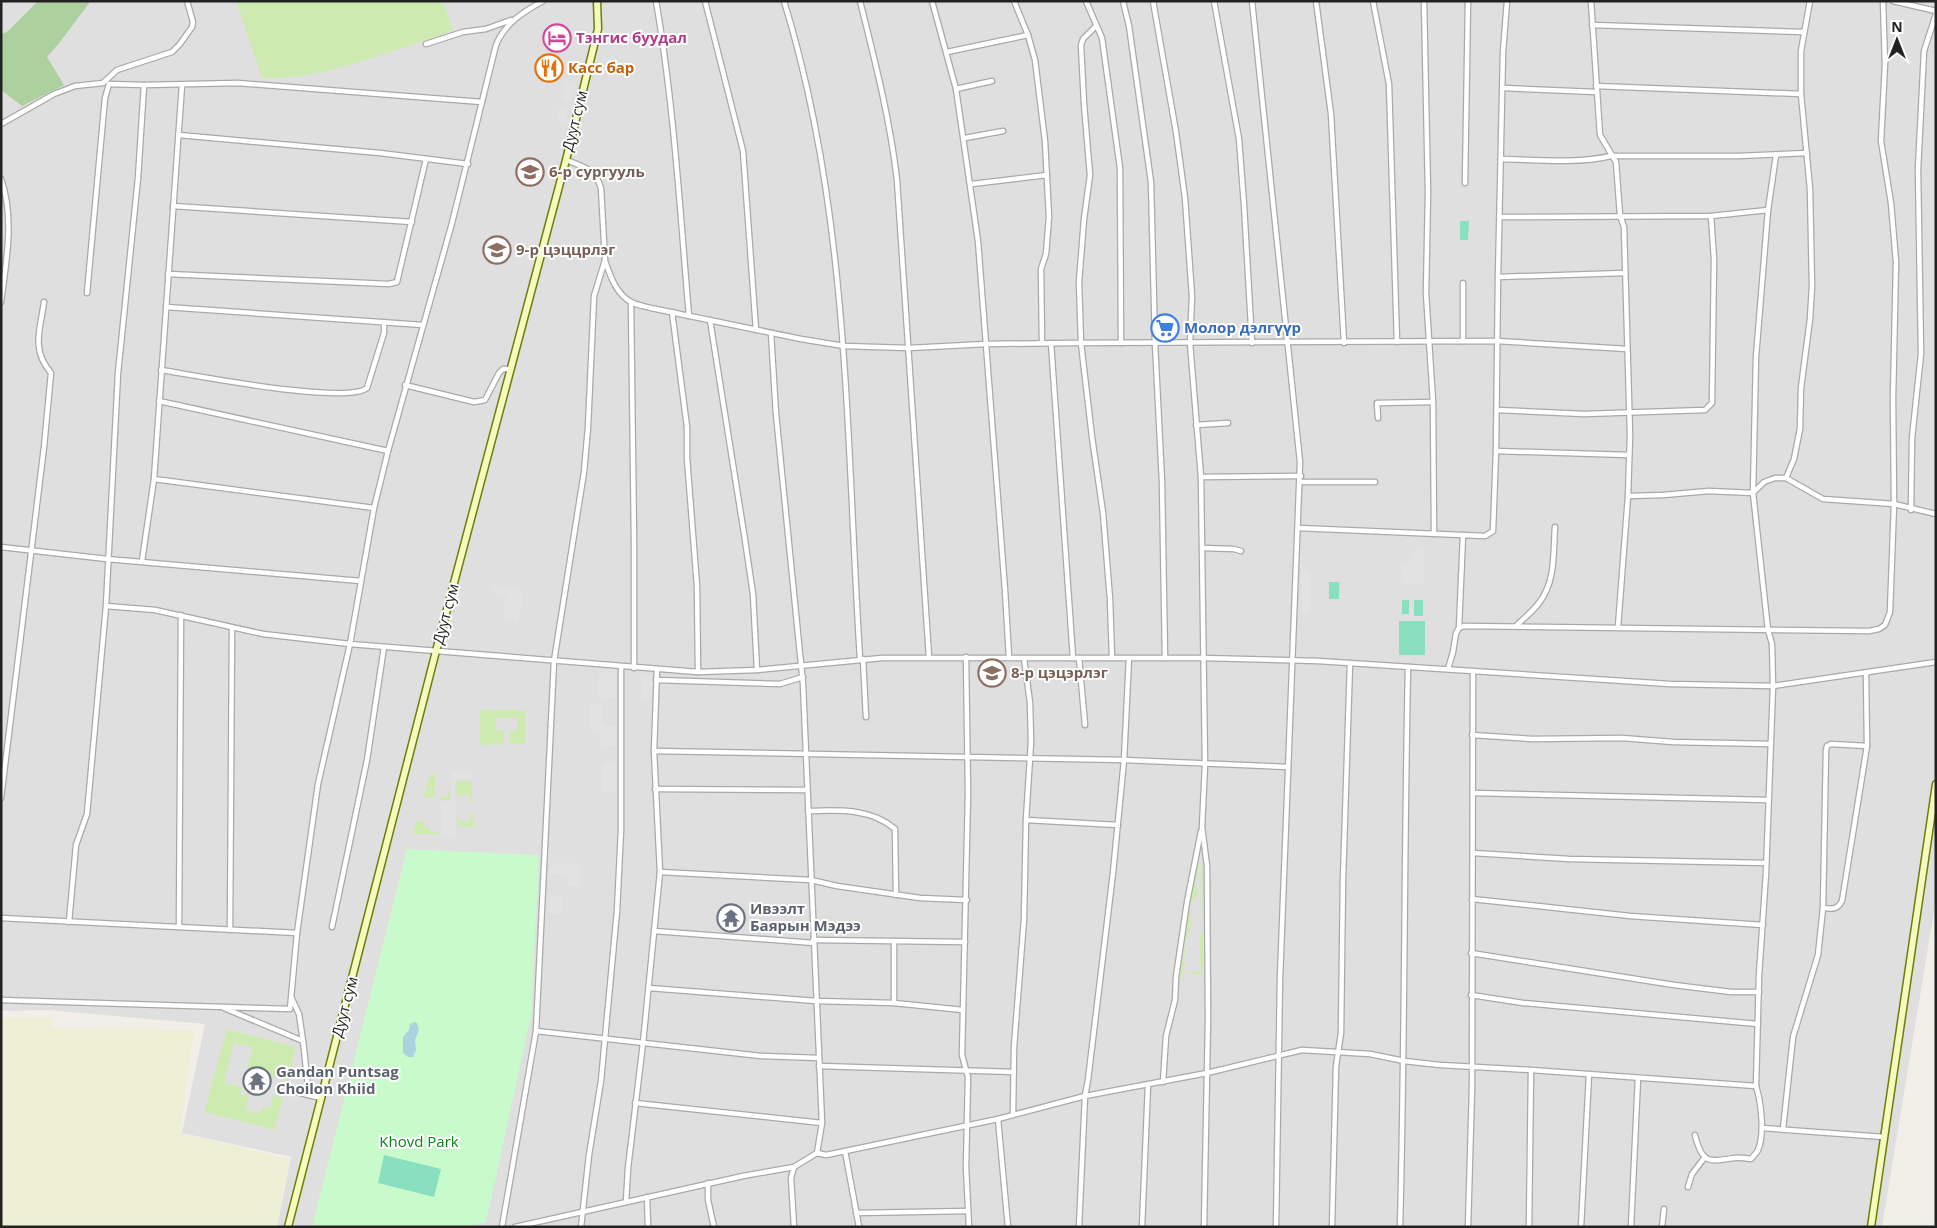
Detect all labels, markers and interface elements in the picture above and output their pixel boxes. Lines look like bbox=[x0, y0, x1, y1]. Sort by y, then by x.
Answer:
north arrow bbox=[1872, 15, 1922, 65]
text: N bbox=[1891, 17, 1903, 36]
hotel icon: Тэнгис буудал bbox=[542, 23, 572, 53]
place label: Тэнгис буудал bbox=[576, 27, 687, 47]
restaurant icon: Касс бар bbox=[534, 53, 564, 83]
place label: Касс бар bbox=[568, 57, 634, 77]
street label: Дуут сум bbox=[557, 88, 591, 153]
school or university icon: 6-р сургууль bbox=[515, 157, 545, 187]
place label: 6-р сургууль bbox=[549, 161, 645, 181]
school or university icon: 9-р цэццрлэг bbox=[482, 235, 512, 265]
place label: 9-р цэццрлэг bbox=[516, 239, 615, 259]
supermarket icon: Молор дэлгүүр bbox=[1150, 313, 1180, 343]
place label: Молор дэлгүүр bbox=[1184, 317, 1301, 337]
street label: Дуут сум bbox=[427, 581, 463, 646]
school or university icon: 8-р цэцэрлэг bbox=[977, 658, 1007, 688]
place label: 8-р цэцэрлэг bbox=[1011, 662, 1108, 682]
place label: Ивээлт Баярын Мэдээ bbox=[750, 898, 861, 935]
temple icon: Ивээлт Баярын Мэдээ bbox=[716, 903, 746, 933]
street label: Дуут сум bbox=[326, 974, 362, 1039]
place label: Gandan Puntsag Choilon Khiid bbox=[276, 1061, 399, 1098]
temple icon: Gandan Puntsag Choilon Khiid bbox=[242, 1066, 272, 1096]
park label: Khovd Park bbox=[379, 1131, 459, 1151]

